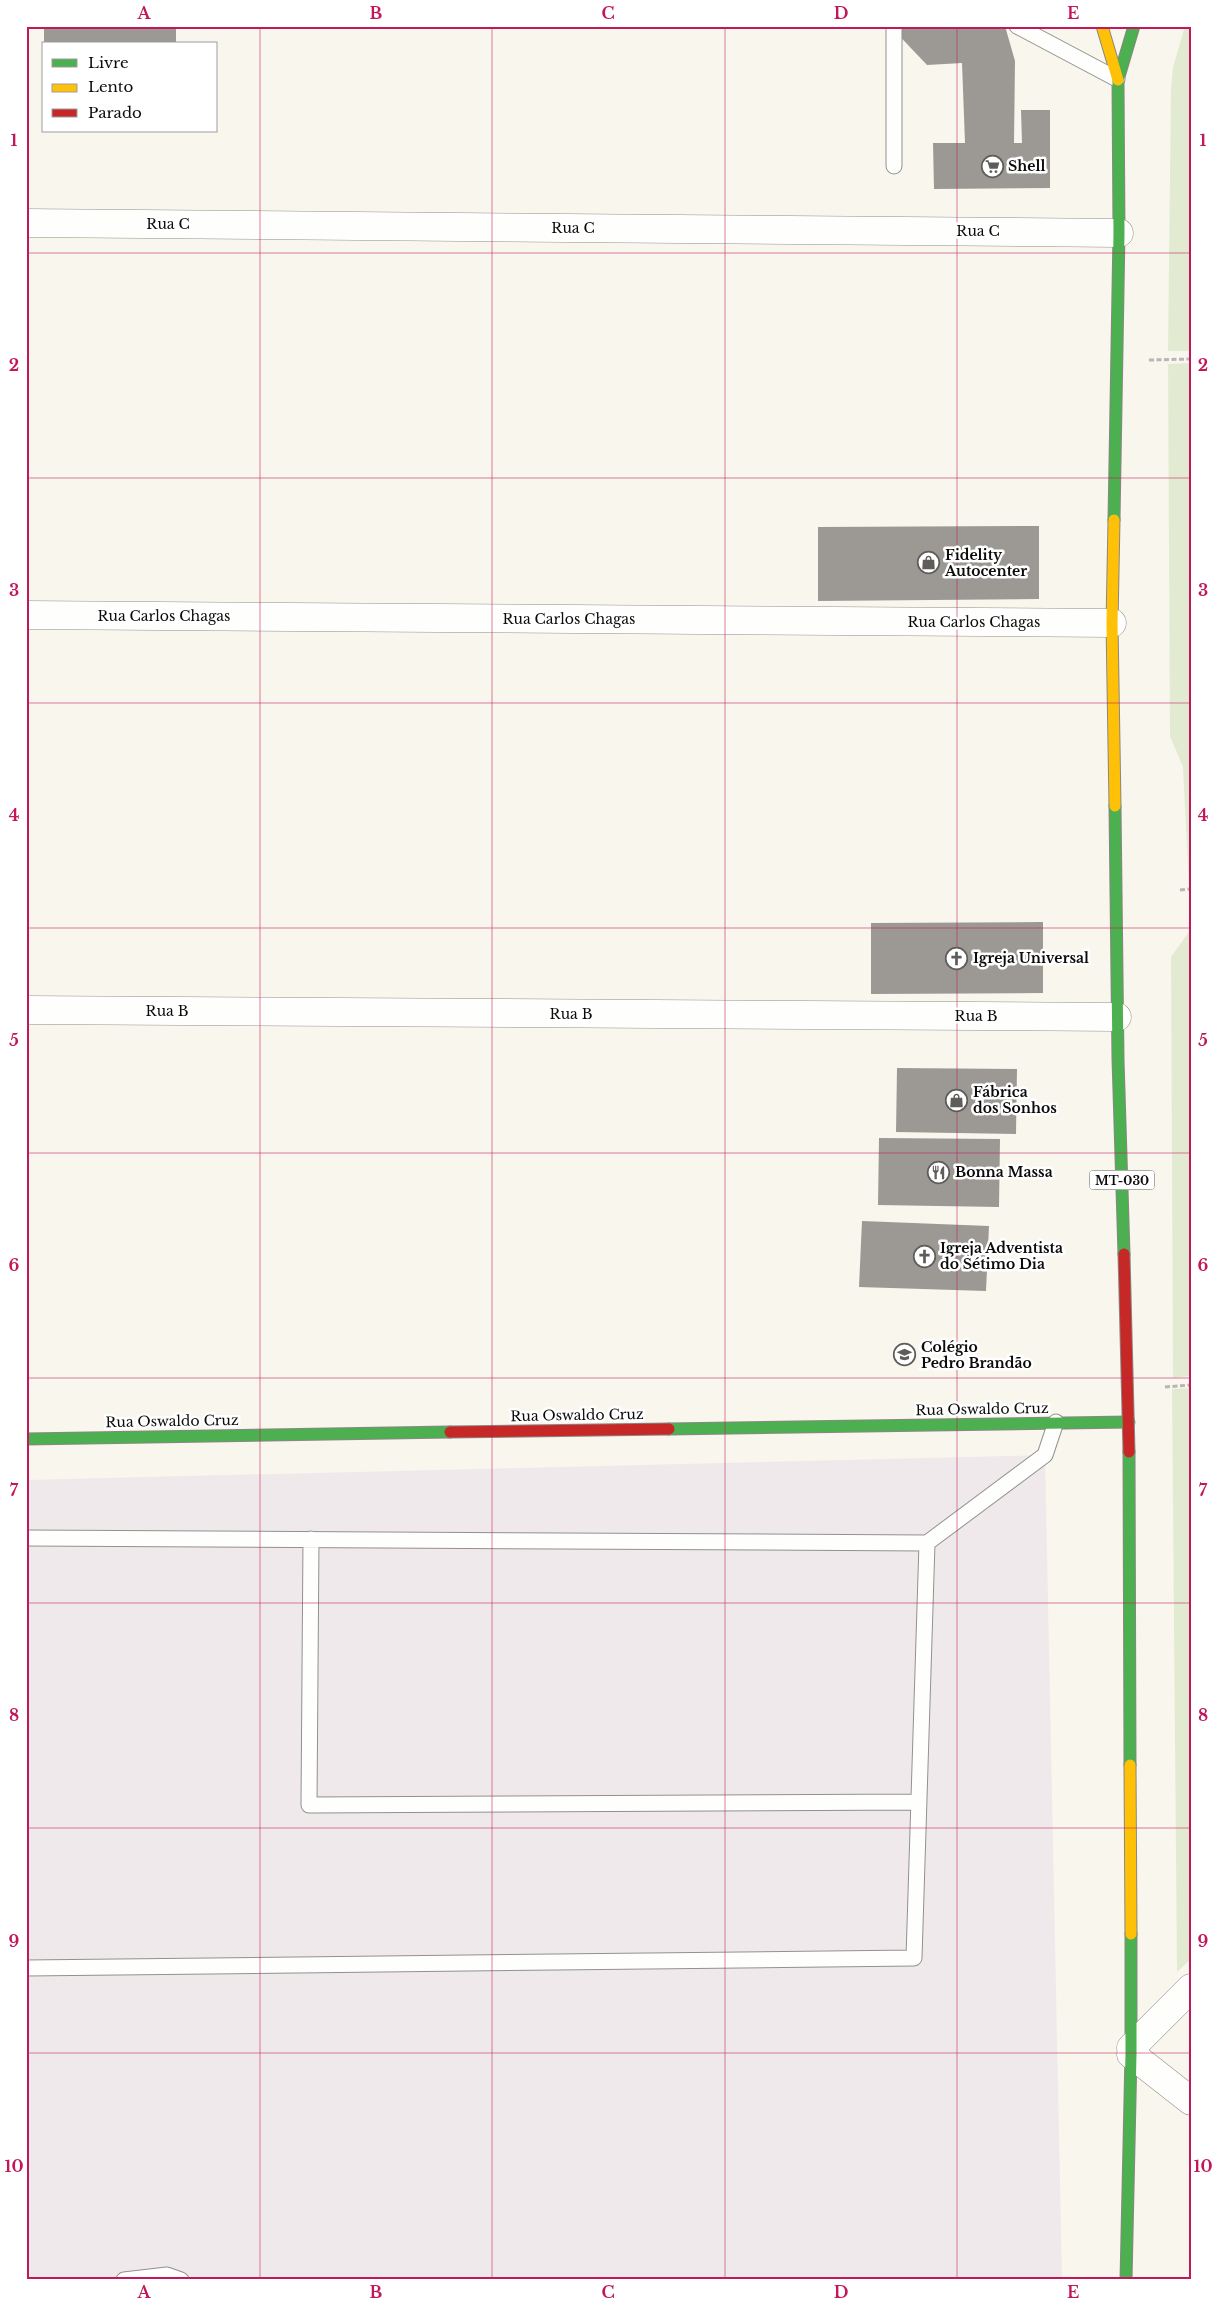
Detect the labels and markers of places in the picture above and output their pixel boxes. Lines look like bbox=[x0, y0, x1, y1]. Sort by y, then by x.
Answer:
supermarket icon: Shell bbox=[980, 154, 1004, 178]
place label: Shell bbox=[1008, 157, 1045, 175]
place label: Fidelity Autocenter bbox=[944, 546, 1027, 580]
shop icon: Fidelity Autocenter bbox=[917, 551, 941, 575]
church icon: Igreja Universal bbox=[945, 946, 969, 970]
place label: Igreja Universal bbox=[973, 949, 1089, 967]
place label: Fábrica dos Sonhos bbox=[973, 1083, 1057, 1117]
shop icon: Fábrica dos Sonhos bbox=[945, 1088, 969, 1112]
restaurant icon: Bonna Massa bbox=[927, 1160, 951, 1184]
place label: Bonna Massa bbox=[955, 1163, 1053, 1181]
place label: Igreja Adventista do Sétimo Dia bbox=[940, 1239, 1063, 1273]
church icon: Igreja Adventista do Sétimo Dia bbox=[912, 1244, 936, 1268]
place label: Colégio Pedro Brandão bbox=[921, 1338, 1032, 1372]
school or university icon: Colégio Pedro Brandão bbox=[893, 1343, 917, 1367]

